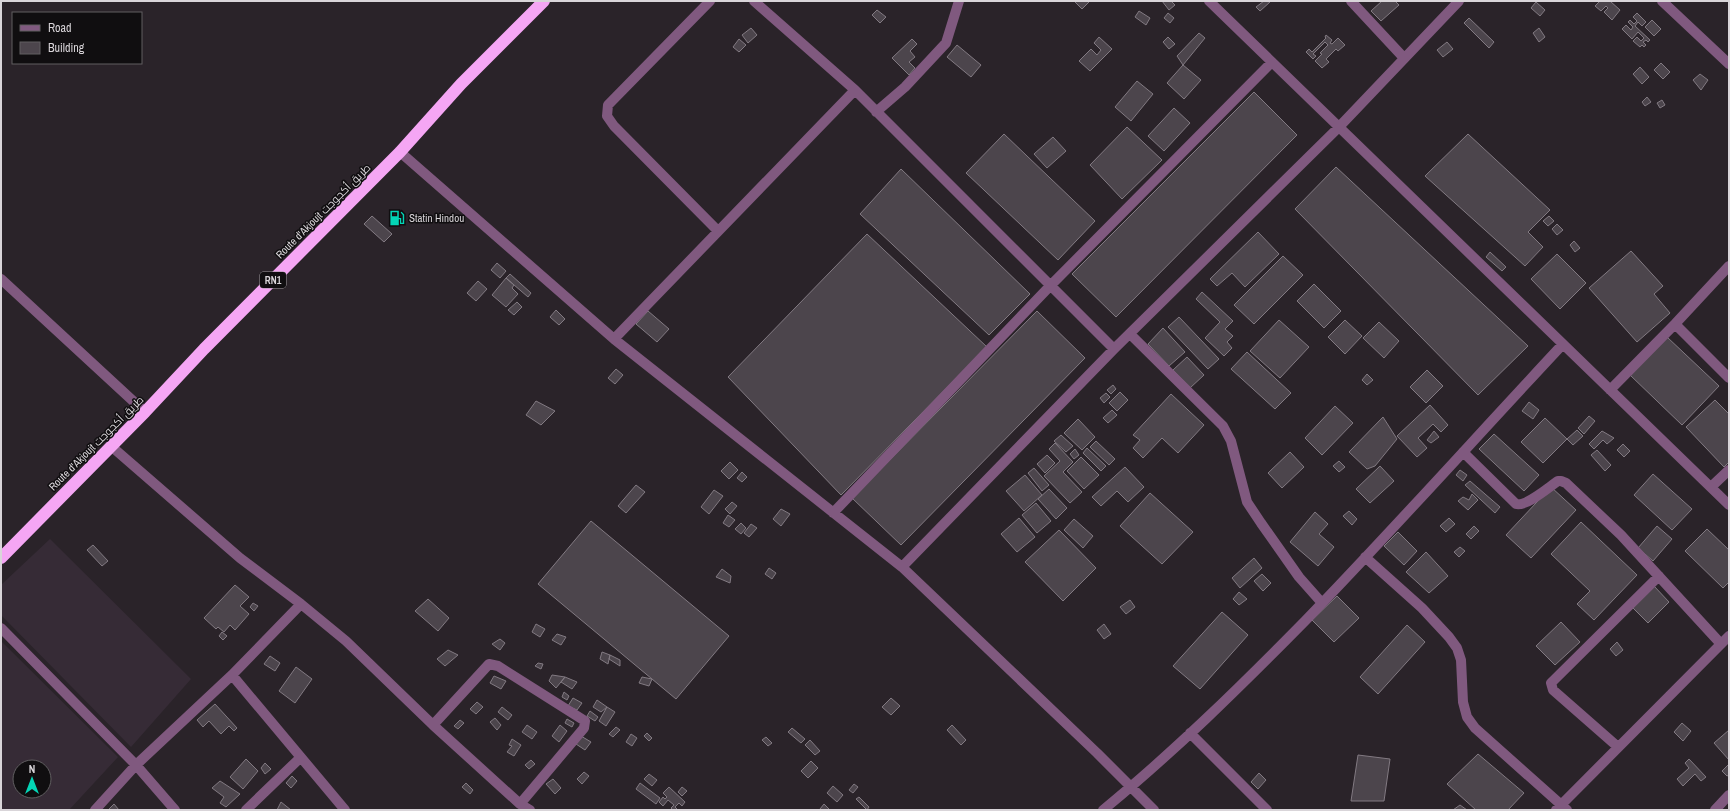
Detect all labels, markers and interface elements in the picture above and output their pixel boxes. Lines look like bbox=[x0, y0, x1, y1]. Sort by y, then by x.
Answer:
legend bbox=[12, 12, 142, 64]
text: Road bbox=[48, 20, 72, 36]
text: Building bbox=[48, 40, 85, 56]
street label: Route d'Akjoujt طريق أكجوجت bbox=[273, 161, 373, 261]
fuel station icon: Statin Hindou bbox=[388, 209, 406, 227]
place label: Statin Hindou bbox=[409, 211, 464, 225]
road number: RN1 bbox=[260, 272, 286, 288]
street label: Route d'Akjoujt طريق أكجوجت bbox=[46, 393, 146, 493]
north arrow bbox=[12, 759, 52, 799]
text: N bbox=[29, 762, 35, 776]

